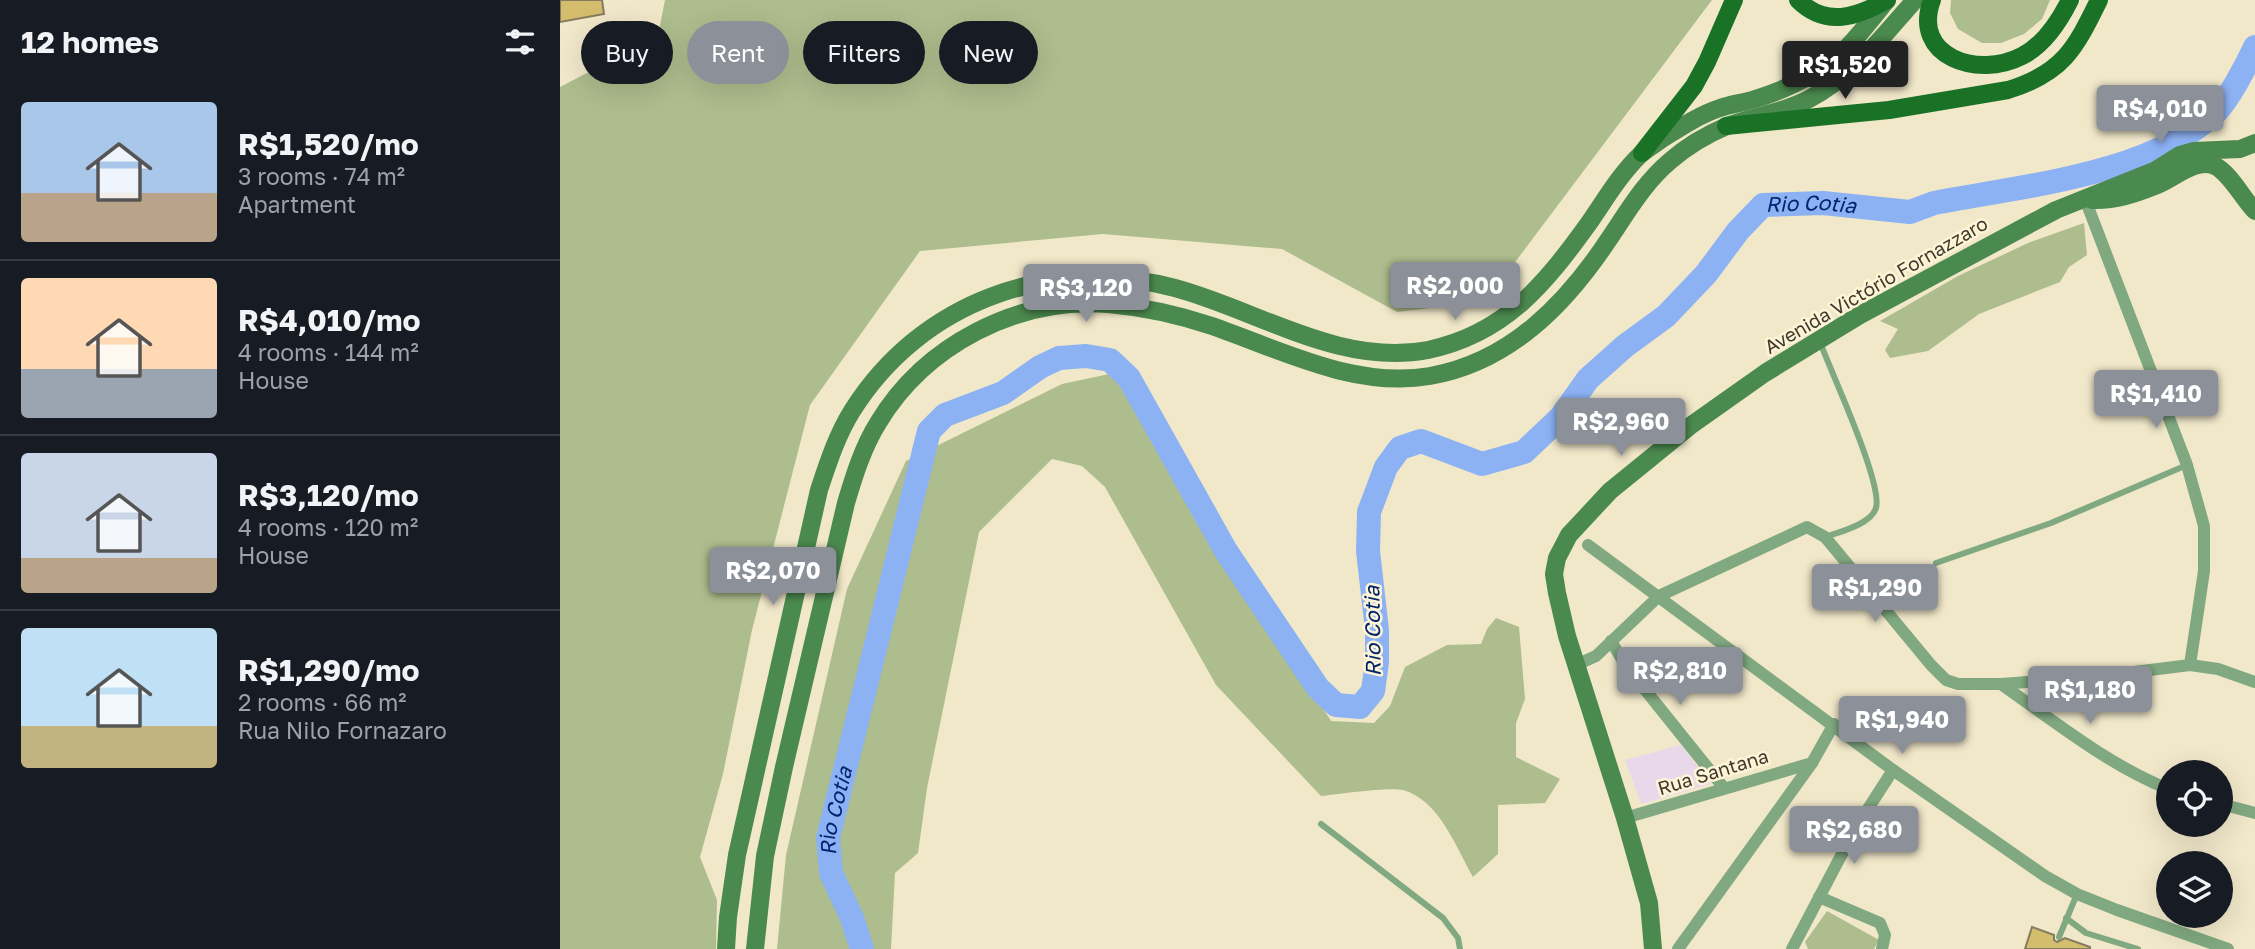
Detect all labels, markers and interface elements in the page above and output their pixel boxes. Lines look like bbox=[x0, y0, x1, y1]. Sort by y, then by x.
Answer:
chip: Buy bbox=[581, 21, 673, 84]
chip: Rent bbox=[687, 21, 789, 84]
chip: Filters bbox=[803, 21, 925, 84]
chip: New bbox=[939, 21, 1038, 84]
icon: filters bbox=[501, 23, 539, 61]
text: 12 homes bbox=[21, 24, 159, 60]
pin: R$1,520 bbox=[1780, 42, 1910, 101]
text: R$1,520 bbox=[1798, 50, 1892, 78]
pin: R$4,010 bbox=[2095, 86, 2225, 145]
text: R$4,010 bbox=[2113, 94, 2207, 122]
text: R$1,520/mo bbox=[238, 126, 419, 162]
icon: home bbox=[77, 130, 161, 214]
text: 3 rooms · 74 m² bbox=[238, 162, 405, 190]
water label: Rio Cotia bbox=[1765, 189, 1859, 218]
text: Apartment bbox=[238, 190, 356, 218]
street label: Avenida Victório Fornazzaro bbox=[1760, 211, 1991, 358]
pin: R$2,000 bbox=[1390, 262, 1520, 322]
pin: R$3,120 bbox=[1021, 264, 1151, 324]
text: R$2,000 bbox=[1406, 271, 1504, 299]
text: R$3,120 bbox=[1039, 273, 1133, 301]
text: R$4,010/mo bbox=[238, 302, 420, 338]
icon: home bbox=[77, 306, 161, 390]
text: 4 rooms · 144 m² bbox=[238, 338, 419, 366]
text: House bbox=[238, 366, 309, 394]
pin: R$1,410 bbox=[2091, 370, 2221, 430]
text: R$1,410 bbox=[2110, 379, 2202, 407]
pin: R$2,960 bbox=[1556, 398, 1686, 458]
text: R$2,960 bbox=[1573, 407, 1669, 435]
text: R$3,120/mo bbox=[238, 477, 419, 513]
icon: home bbox=[77, 481, 161, 565]
text: 4 rooms · 120 m² bbox=[238, 513, 418, 541]
text: House bbox=[238, 541, 309, 569]
pin: R$2,070 bbox=[708, 548, 838, 607]
text: R$2,070 bbox=[725, 556, 821, 584]
pin: R$1,290 bbox=[1810, 564, 1940, 624]
text: R$1,290 bbox=[1828, 573, 1922, 601]
water label: Rio Cotia bbox=[1358, 584, 1386, 677]
pin: R$2,810 bbox=[1615, 648, 1745, 707]
text: R$1,290/mo bbox=[238, 652, 420, 688]
icon: home bbox=[77, 656, 161, 740]
text: R$2,810 bbox=[1633, 656, 1727, 684]
pin: R$1,180 bbox=[2025, 666, 2155, 726]
text: R$1,180 bbox=[2044, 675, 2136, 703]
text: 2 rooms · 66 m² bbox=[238, 688, 407, 716]
pin: R$1,940 bbox=[1837, 696, 1967, 756]
text: R$1,940 bbox=[1855, 705, 1949, 733]
text: Rua Nilo Fornazaro bbox=[238, 716, 447, 744]
street label: Rua Santana bbox=[1655, 744, 1771, 799]
map controls bbox=[2156, 760, 2233, 928]
button: locate bbox=[2156, 760, 2233, 837]
water label: Rio Cotia bbox=[814, 763, 857, 857]
pin: R$2,680 bbox=[1789, 806, 1919, 866]
text: R$2,680 bbox=[1805, 815, 1903, 843]
button: layers bbox=[2156, 851, 2233, 928]

